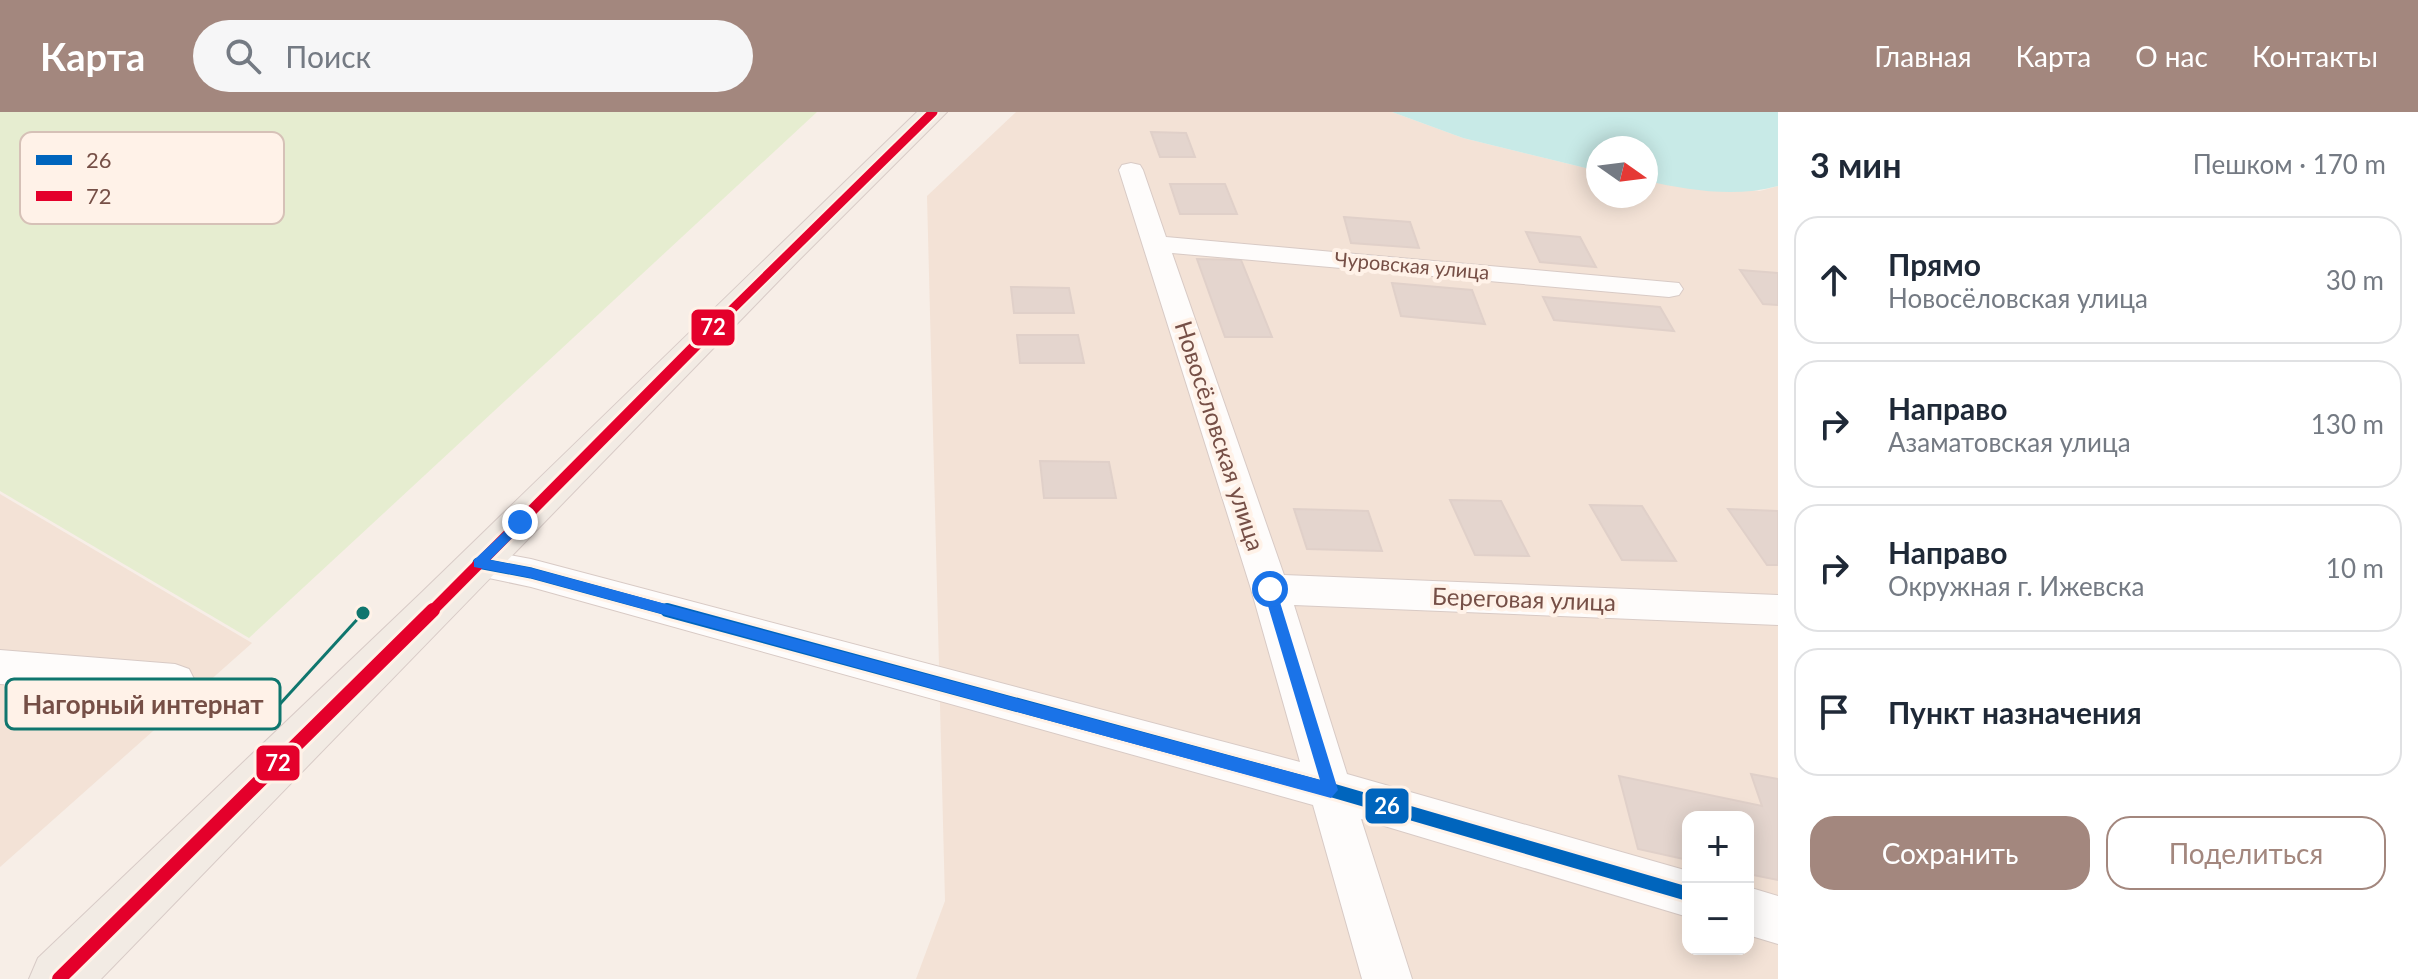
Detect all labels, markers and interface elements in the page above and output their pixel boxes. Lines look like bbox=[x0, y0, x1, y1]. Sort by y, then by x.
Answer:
search box bbox=[193, 20, 753, 92]
text: Карта bbox=[40, 33, 145, 79]
icon: search bbox=[221, 34, 265, 78]
text: Поиск bbox=[285, 38, 371, 74]
text: Главная bbox=[1874, 39, 1972, 73]
text: Карта bbox=[2016, 39, 2091, 73]
text: О нас bbox=[2135, 39, 2208, 73]
text: Контакты bbox=[2252, 39, 2378, 73]
legend bbox=[20, 132, 284, 224]
north arrow bbox=[1586, 136, 1658, 208]
text: 3 мин bbox=[1810, 144, 1902, 185]
text: 26 bbox=[86, 146, 112, 173]
text: Пешком · 170 m bbox=[2193, 148, 2386, 180]
text: 72 bbox=[86, 182, 112, 209]
street label: Чуровская улица bbox=[1334, 246, 1490, 284]
text: Прямо bbox=[1888, 246, 1981, 282]
icon: ahead bbox=[1812, 258, 1856, 302]
text: 30 m bbox=[2326, 264, 2384, 296]
text: Новосёловская улица bbox=[1888, 282, 2148, 314]
line badge: 72 bbox=[690, 308, 736, 347]
text: 72 bbox=[700, 313, 726, 340]
street label: Новосёловская улица bbox=[1170, 317, 1271, 554]
text: Направо bbox=[1888, 390, 2008, 426]
icon: right bbox=[1812, 402, 1856, 446]
text: 130 m bbox=[2311, 408, 2384, 440]
text: Азаматовская улица bbox=[1888, 426, 2131, 458]
route end bbox=[502, 504, 538, 540]
text: Направо bbox=[1888, 534, 2008, 570]
icon: right bbox=[1812, 546, 1856, 590]
text: 10 m bbox=[2326, 552, 2384, 584]
text: Окружная г. Ижевска bbox=[1888, 570, 2144, 602]
route start bbox=[1252, 571, 1288, 607]
street label: Береговая улица bbox=[1432, 581, 1616, 616]
callout: Нагорный интернат bbox=[6, 679, 280, 729]
text: Нагорный интернат bbox=[22, 688, 264, 720]
icon: arrive bbox=[1812, 690, 1856, 734]
text: Пункт назначения bbox=[1888, 694, 2142, 730]
line badge: 72 bbox=[255, 744, 301, 782]
text: 72 bbox=[265, 749, 291, 776]
line badge: 26 bbox=[1364, 787, 1410, 825]
text: 26 bbox=[1374, 792, 1400, 819]
map controls bbox=[1682, 811, 1754, 955]
button: + bbox=[1682, 811, 1754, 883]
button: Сохранить bbox=[1810, 816, 2090, 890]
button: Поделиться bbox=[2106, 816, 2386, 890]
button: − bbox=[1682, 883, 1754, 955]

